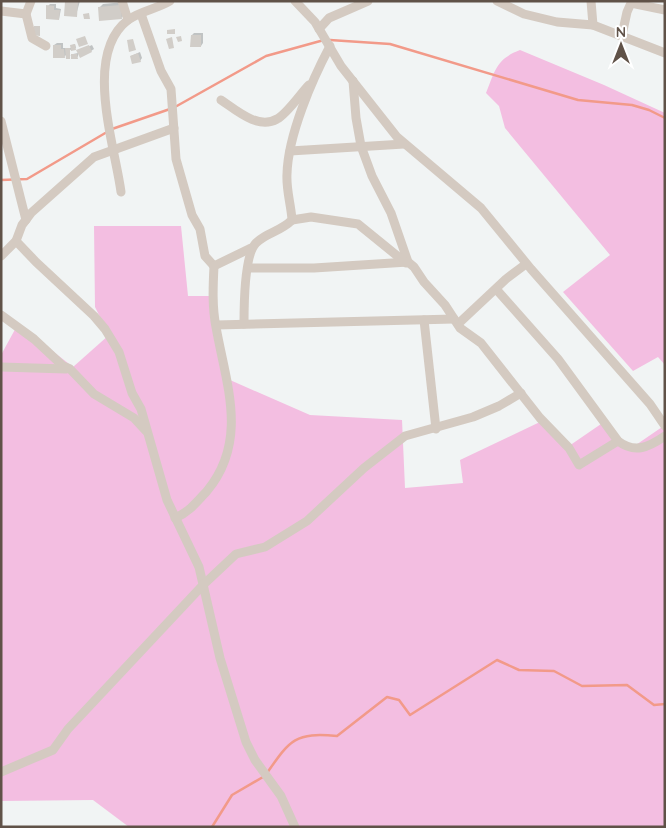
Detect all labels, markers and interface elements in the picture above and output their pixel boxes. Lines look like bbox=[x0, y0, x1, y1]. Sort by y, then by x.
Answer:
north arrow bbox=[596, 20, 646, 70]
text: N bbox=[616, 23, 626, 41]

